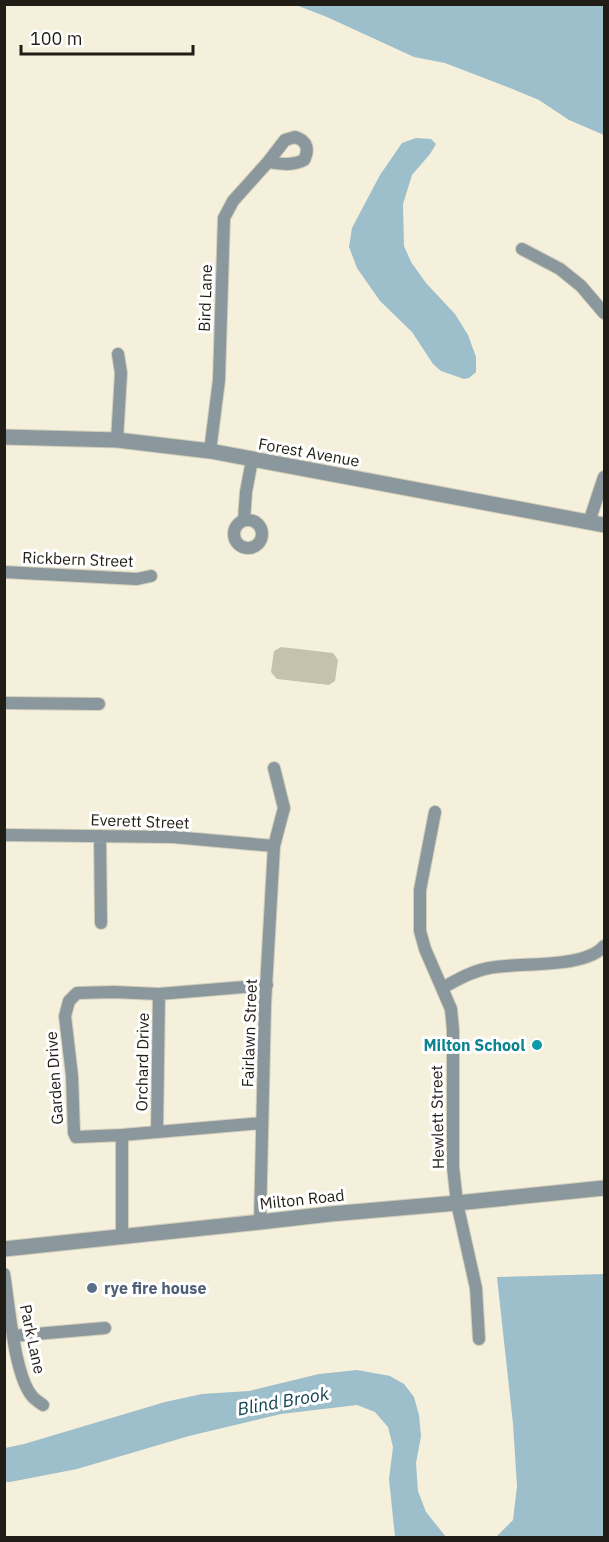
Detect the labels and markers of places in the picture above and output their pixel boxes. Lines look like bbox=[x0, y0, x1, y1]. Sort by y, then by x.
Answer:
place label: Milton School bbox=[423, 1035, 525, 1055]
marker: Milton School bbox=[530, 1038, 544, 1052]
place label: rye fire house bbox=[104, 1278, 206, 1298]
marker: rye fire house bbox=[85, 1281, 99, 1295]

